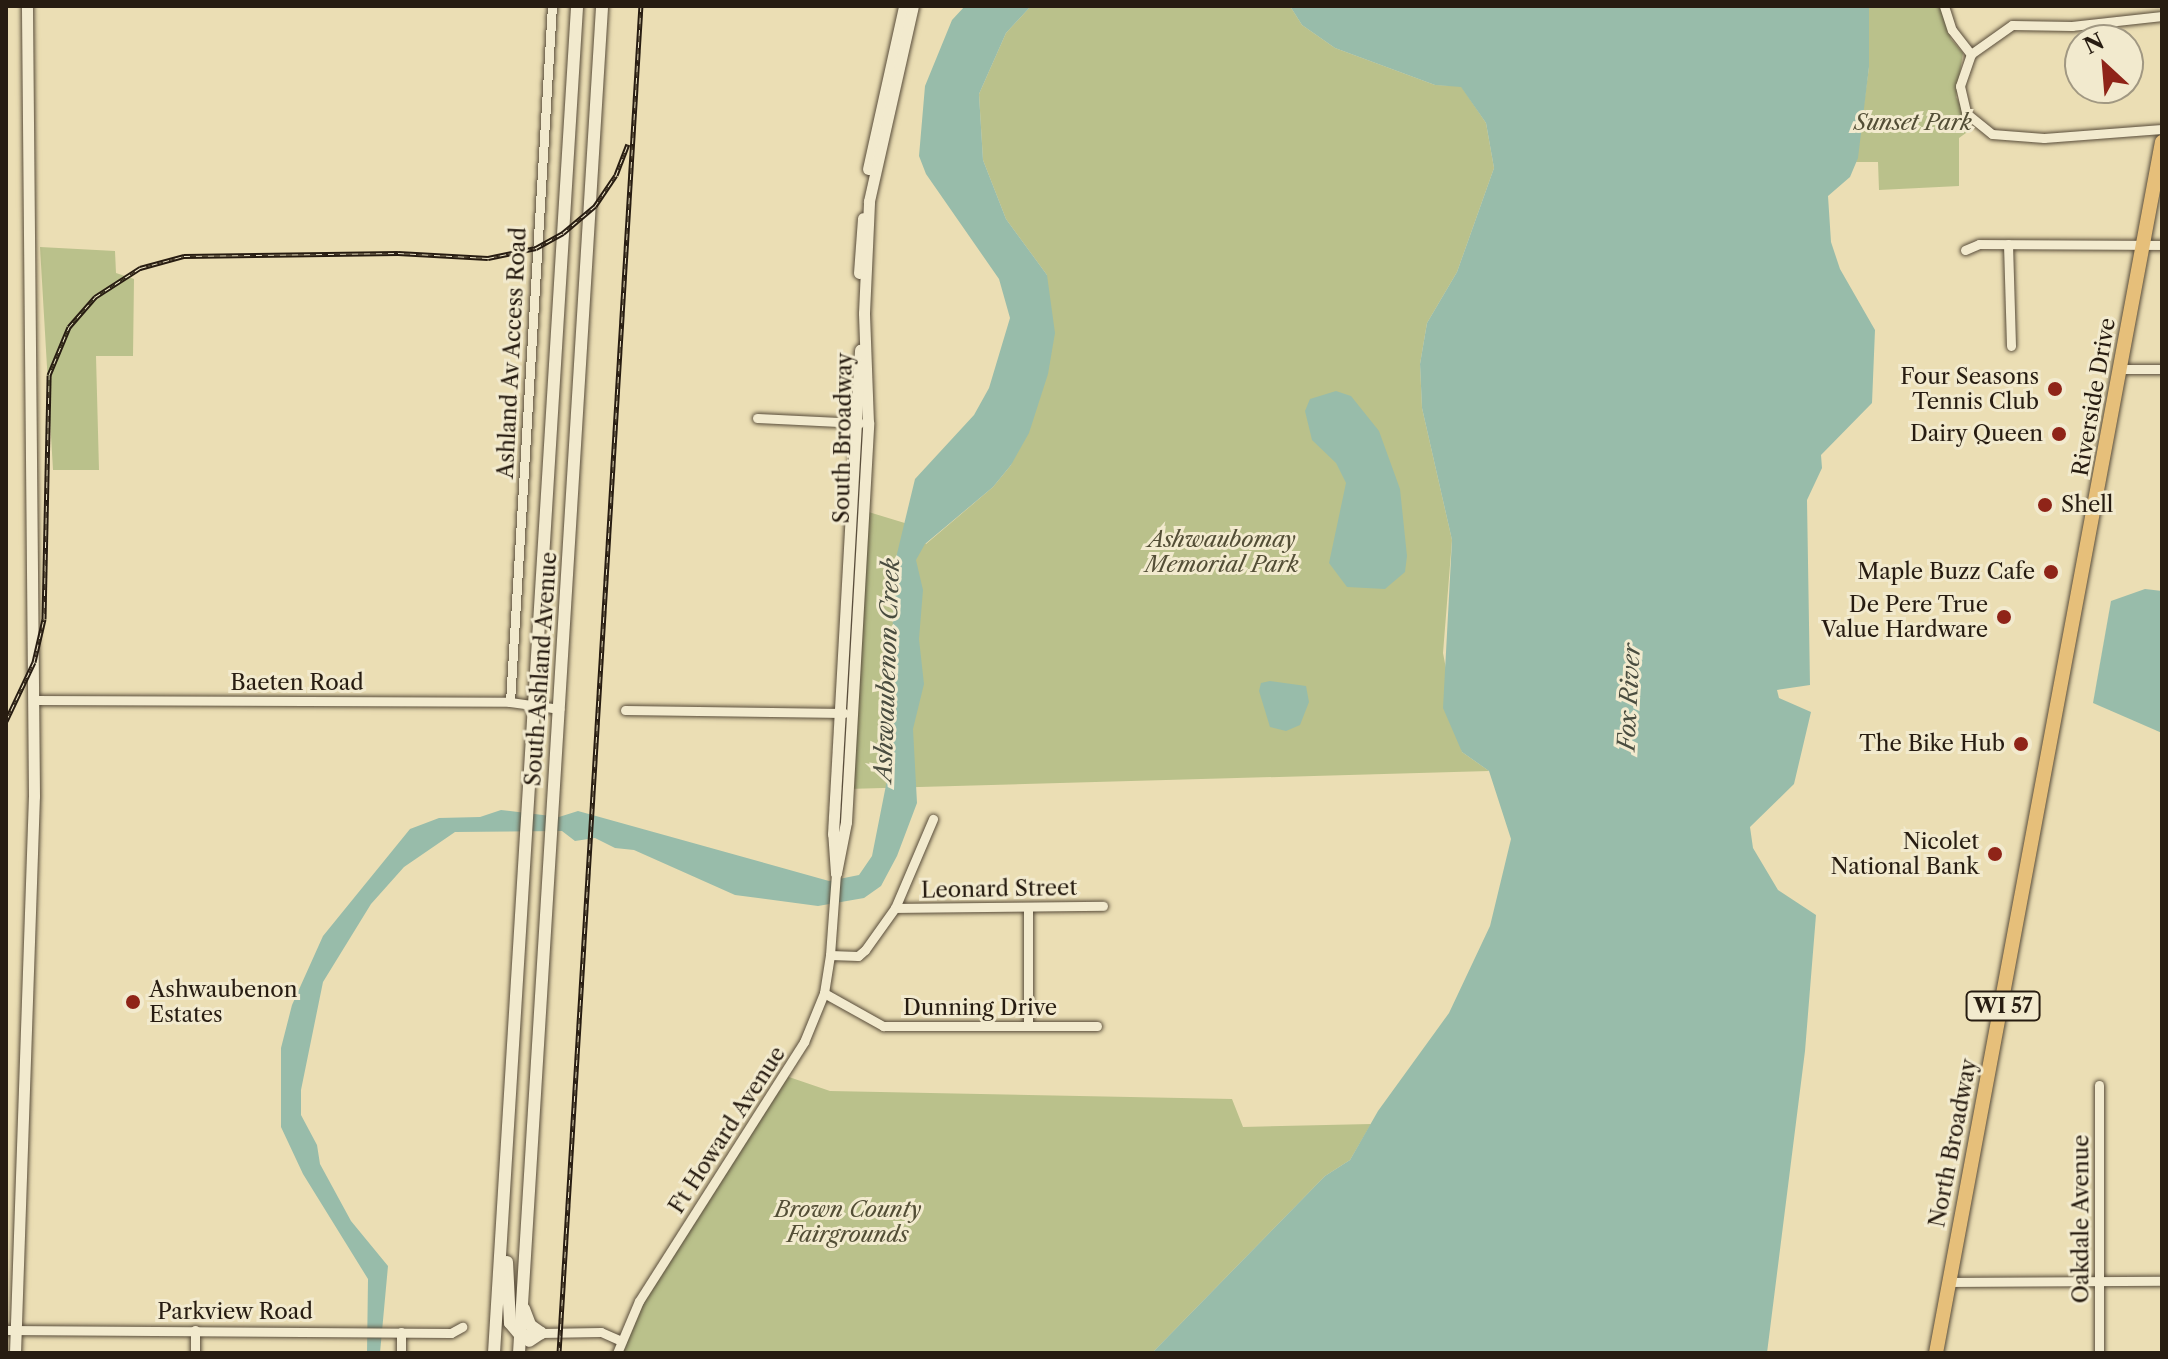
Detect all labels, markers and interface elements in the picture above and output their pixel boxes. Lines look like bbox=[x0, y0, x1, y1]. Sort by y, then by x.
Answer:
north arrow bbox=[2064, 24, 2144, 104]
text: N bbox=[2080, 27, 2109, 60]
park label: Sunset Park bbox=[1854, 110, 1972, 136]
street label: Ashland Av Access Road bbox=[492, 225, 532, 481]
street label: Riverside Drive bbox=[2067, 316, 2121, 478]
street label: South Broadway bbox=[828, 352, 858, 524]
place label: Four Seasons Tennis Club bbox=[1900, 363, 2039, 414]
marker: Four Seasons Tennis Club bbox=[2046, 380, 2064, 398]
place label: Dairy Queen bbox=[1909, 421, 2043, 447]
marker: Dairy Queen bbox=[2050, 425, 2068, 443]
place label: Shell bbox=[2061, 492, 2113, 518]
marker: Shell bbox=[2036, 496, 2054, 514]
park label: Ashwaubomay Memorial Park bbox=[1145, 526, 1299, 578]
street label: South Ashland Avenue bbox=[520, 550, 562, 788]
water label: Ashwaubenon Creek bbox=[869, 558, 905, 782]
place label: Maple Buzz Cafe bbox=[1857, 559, 2035, 585]
marker: Maple Buzz Cafe bbox=[2042, 563, 2060, 581]
place label: De Pere True Value Hardware bbox=[1821, 591, 1988, 642]
marker: De Pere True Value Hardware bbox=[1995, 608, 2013, 626]
water label: Fox River bbox=[1612, 643, 1646, 751]
street label: Baeten Road bbox=[230, 670, 364, 696]
place label: The Bike Hub bbox=[1859, 731, 2005, 757]
marker: The Bike Hub bbox=[2012, 735, 2030, 753]
place label: Nicolet National Bank bbox=[1831, 828, 1979, 880]
marker: Nicolet National Bank bbox=[1986, 845, 2004, 863]
street label: Leonard Street bbox=[921, 874, 1077, 904]
place label: Ashwaubenon Estates bbox=[149, 976, 297, 1028]
road number: WI 57 bbox=[1965, 990, 2041, 1022]
marker: Ashwaubenon Estates bbox=[124, 993, 142, 1011]
street label: Dunning Drive bbox=[903, 995, 1057, 1021]
street label: Ft Howard Avenue bbox=[663, 1041, 791, 1219]
street label: North Broadway bbox=[1924, 1056, 1982, 1230]
street label: Oakdale Avenue bbox=[2068, 1134, 2094, 1304]
park label: Brown County Fairgrounds bbox=[774, 1196, 922, 1248]
street label: Parkview Road bbox=[157, 1299, 313, 1325]

